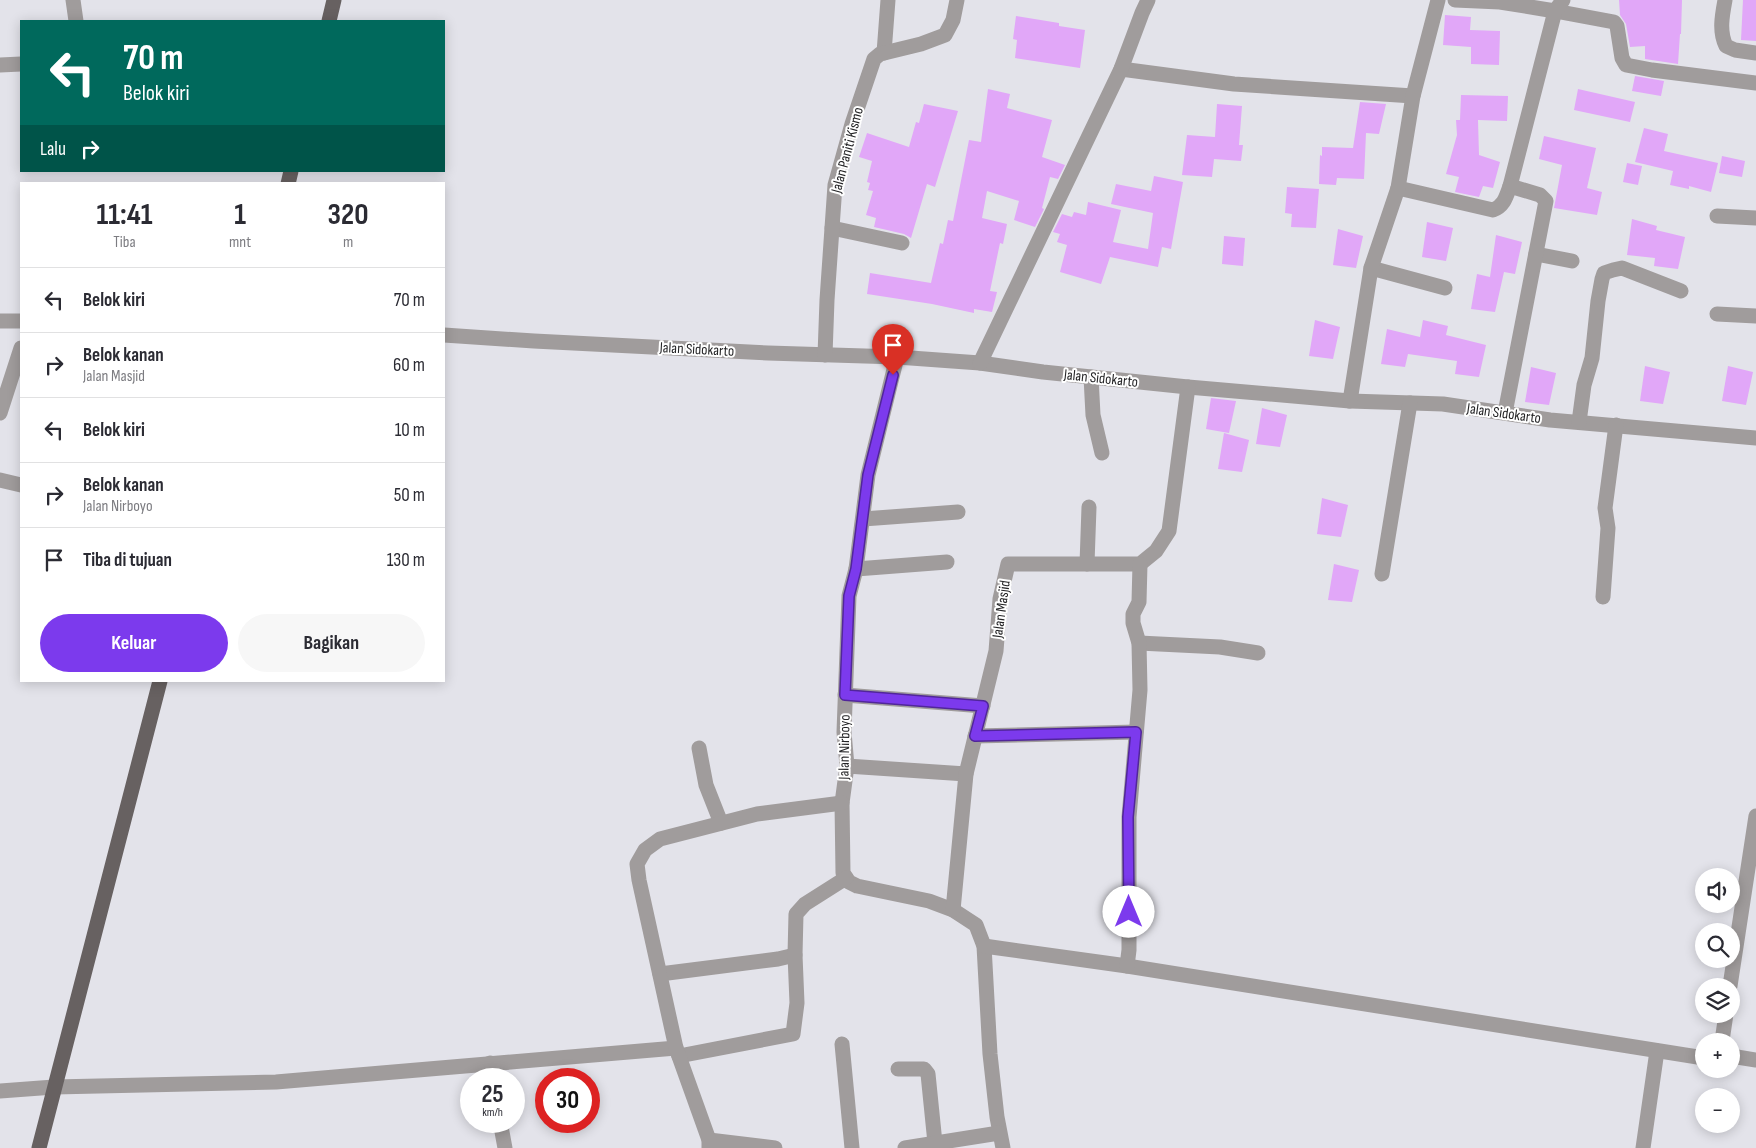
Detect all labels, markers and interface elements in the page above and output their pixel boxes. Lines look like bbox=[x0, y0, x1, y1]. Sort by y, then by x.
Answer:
text: 70 m bbox=[123, 37, 183, 80]
icon: left bbox=[40, 40, 105, 105]
text: Belok kiri bbox=[123, 80, 190, 107]
street label: Jalan Paniti Kismo bbox=[827, 105, 868, 196]
icon: right bbox=[76, 135, 104, 163]
text: Lalu bbox=[40, 138, 66, 161]
text: 11:41 bbox=[97, 197, 152, 233]
text: 1 bbox=[234, 197, 246, 233]
text: 320 bbox=[328, 197, 368, 233]
text: Tiba bbox=[113, 233, 136, 252]
text: mnt bbox=[229, 233, 251, 252]
text: m bbox=[343, 233, 353, 252]
icon: left bbox=[40, 286, 68, 314]
text: Belok kiri bbox=[83, 289, 145, 312]
text: 70 m bbox=[394, 289, 425, 312]
pin bbox=[872, 324, 914, 375]
icon: arrive bbox=[879, 331, 907, 359]
street label: Jalan Sidokarto bbox=[658, 338, 735, 361]
text: Belok kanan bbox=[83, 344, 164, 367]
icon: right bbox=[40, 351, 68, 379]
text: 60 m bbox=[393, 354, 425, 377]
street label: Jalan Sidokarto bbox=[1062, 365, 1139, 392]
text: Jalan Masjid bbox=[83, 367, 145, 386]
street label: Jalan Sidokarto bbox=[1465, 399, 1542, 428]
icon: left bbox=[40, 416, 68, 444]
text: Belok kiri bbox=[83, 419, 145, 442]
text: 10 m bbox=[395, 419, 425, 442]
text: Belok kanan bbox=[83, 474, 164, 497]
icon: right bbox=[40, 481, 68, 509]
text: 50 m bbox=[394, 484, 425, 507]
text: Jalan Nirboyo bbox=[83, 497, 153, 516]
icon: arrive bbox=[40, 546, 68, 574]
text: Tiba di tujuan bbox=[83, 549, 172, 572]
text: 130 m bbox=[387, 549, 425, 572]
street label: Jalan Masjid bbox=[988, 579, 1015, 640]
button: Keluar bbox=[40, 614, 228, 672]
button: Bagikan bbox=[238, 614, 425, 672]
street label: Jalan Nirboyo bbox=[834, 714, 855, 781]
map controls bbox=[1695, 868, 1740, 1133]
button: sound bbox=[1695, 868, 1740, 913]
position arrow bbox=[1102, 885, 1154, 937]
button: search bbox=[1695, 923, 1740, 968]
button: layers bbox=[1695, 978, 1740, 1023]
button: + bbox=[1695, 1033, 1740, 1078]
speed limit sign: 30 bbox=[535, 1068, 600, 1133]
text: 25 bbox=[482, 1079, 503, 1110]
button: − bbox=[1695, 1088, 1740, 1133]
text: km/h bbox=[482, 1105, 503, 1120]

